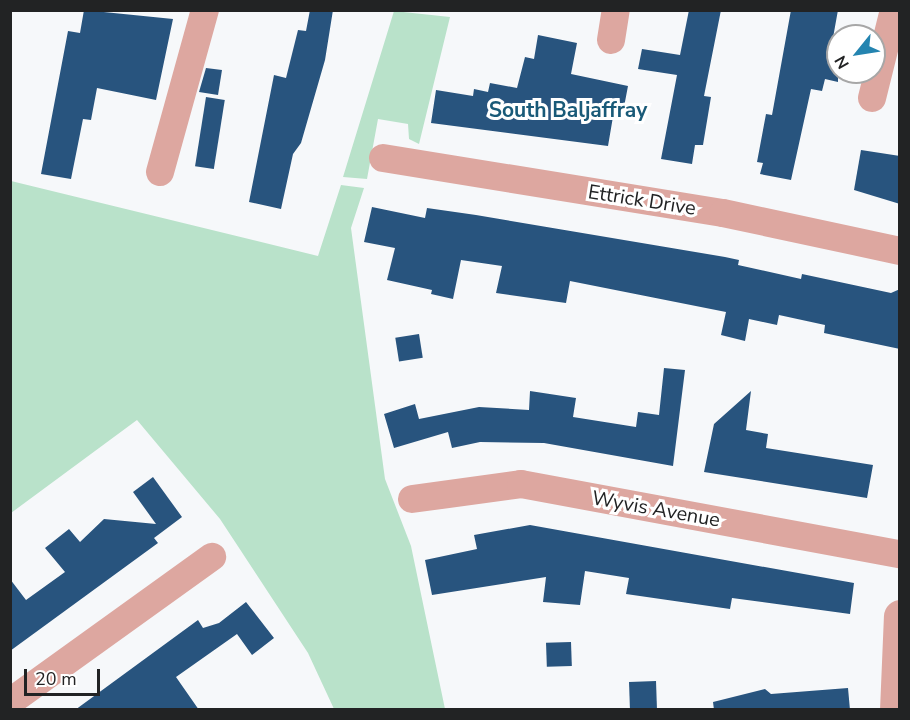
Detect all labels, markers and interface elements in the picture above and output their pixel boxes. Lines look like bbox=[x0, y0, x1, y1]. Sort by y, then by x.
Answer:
north arrow bbox=[826, 24, 886, 84]
text: N bbox=[830, 51, 855, 73]
district label: South Baljaffray bbox=[489, 97, 647, 123]
street label: Ettrick Drive bbox=[586, 180, 698, 220]
street label: Wyvis Avenue bbox=[590, 486, 722, 532]
scale bar bbox=[27, 657, 104, 695]
text: 20 m bbox=[35, 667, 77, 691]

